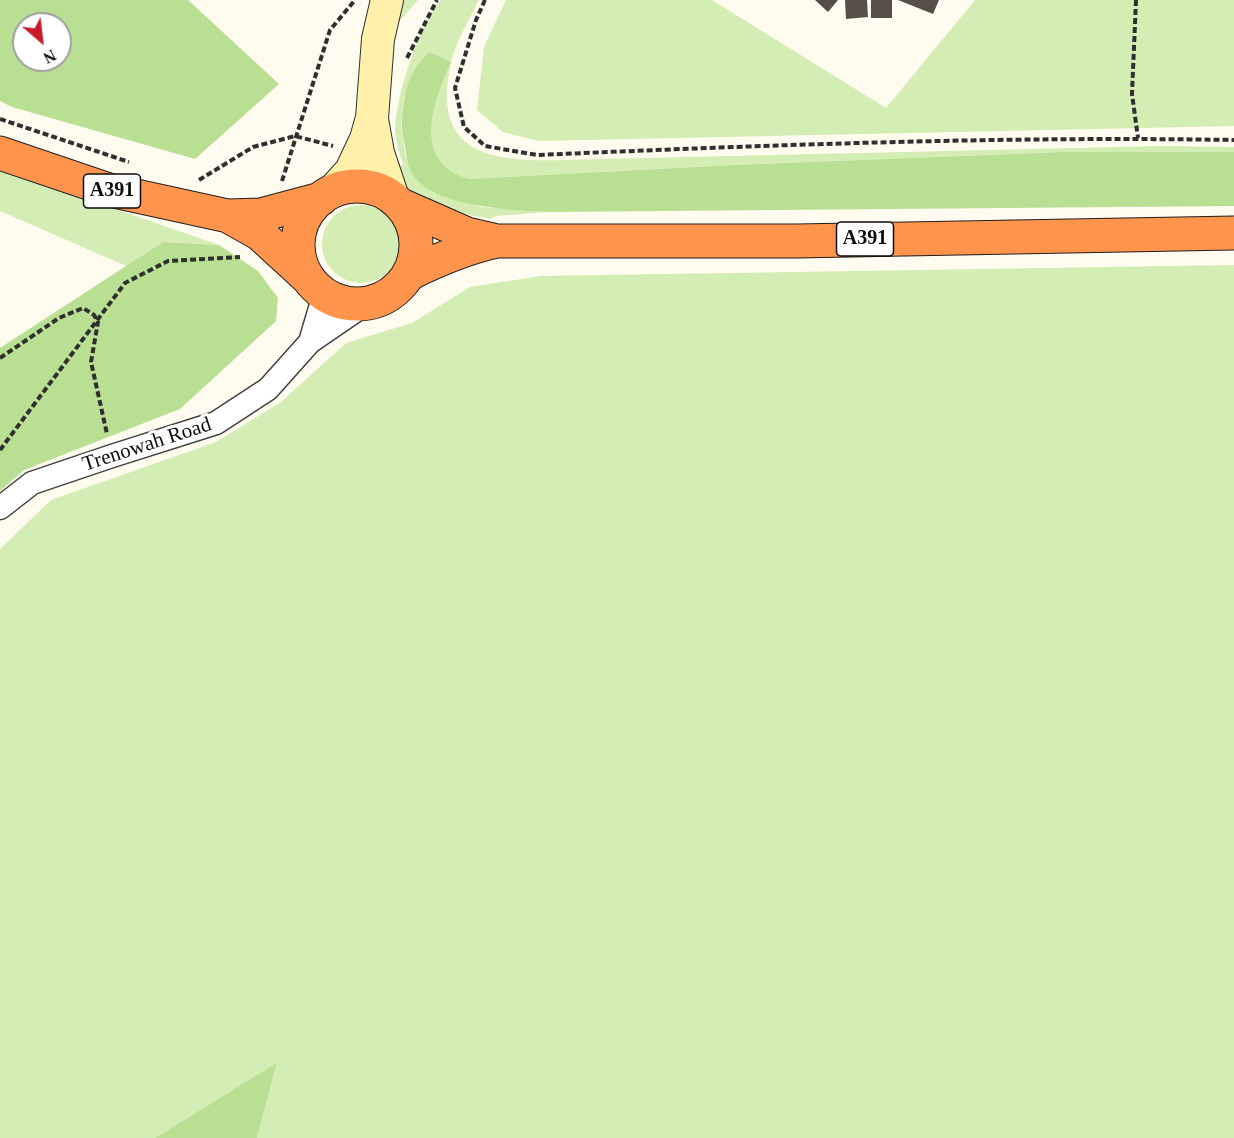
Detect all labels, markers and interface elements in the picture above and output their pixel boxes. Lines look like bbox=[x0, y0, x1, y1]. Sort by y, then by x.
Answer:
north arrow bbox=[12, 12, 72, 72]
text: N bbox=[41, 46, 59, 67]
road number: A391 bbox=[84, 174, 140, 208]
road number: A391 bbox=[836, 222, 894, 256]
street label: Trenowah Road bbox=[79, 412, 215, 478]

